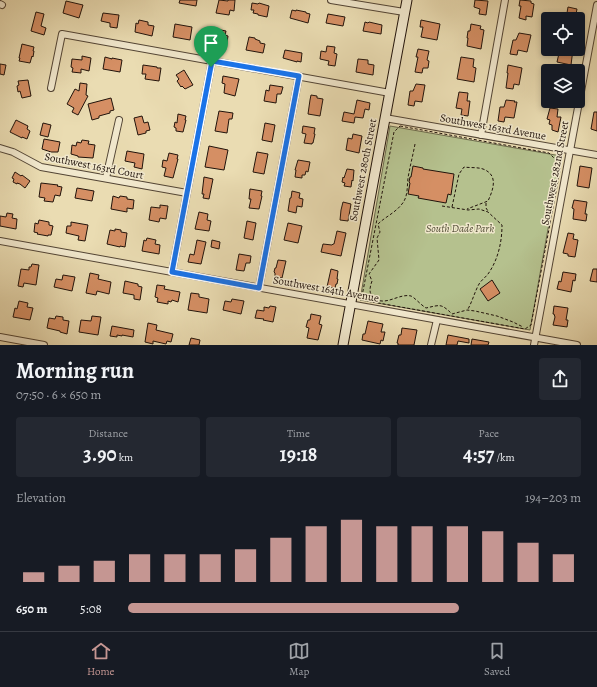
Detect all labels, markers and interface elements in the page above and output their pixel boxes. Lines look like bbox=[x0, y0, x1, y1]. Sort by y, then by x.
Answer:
map controls bbox=[541, 12, 585, 108]
button: locate bbox=[541, 12, 585, 56]
pin bbox=[194, 26, 228, 67]
icon: arrive bbox=[200, 32, 222, 54]
button: layers bbox=[541, 64, 585, 108]
street label: Southwest 163rd Avenue bbox=[439, 110, 547, 144]
street label: Southwest 280th Street bbox=[346, 117, 380, 223]
street label: Southwest 282nd Street bbox=[538, 119, 573, 226]
street label: Southwest 163rd Court bbox=[43, 149, 145, 183]
park label: South Dade Park bbox=[426, 221, 494, 236]
street label: Southwest 164th Avenue bbox=[272, 272, 380, 306]
text: Morning run bbox=[16, 356, 134, 386]
button: share bbox=[539, 358, 581, 400]
text: 07:50 · 6 × 650 m bbox=[16, 386, 101, 403]
text: Distance bbox=[88, 426, 128, 441]
text: Time bbox=[287, 426, 310, 441]
text: Pace bbox=[479, 426, 499, 441]
text: 3.90 bbox=[83, 441, 116, 468]
text: 19:18 bbox=[280, 441, 317, 468]
text: 4:57 bbox=[463, 441, 494, 468]
text: km bbox=[116, 450, 133, 465]
text: /km bbox=[494, 450, 515, 465]
text: Elevation bbox=[16, 489, 66, 506]
text: 194–203 m bbox=[525, 489, 581, 506]
text: 650 m bbox=[16, 600, 47, 617]
text: 5:08 bbox=[80, 600, 102, 617]
tab: Home bbox=[87, 640, 115, 679]
tab: Map bbox=[288, 640, 310, 679]
tab: Saved bbox=[484, 640, 510, 679]

